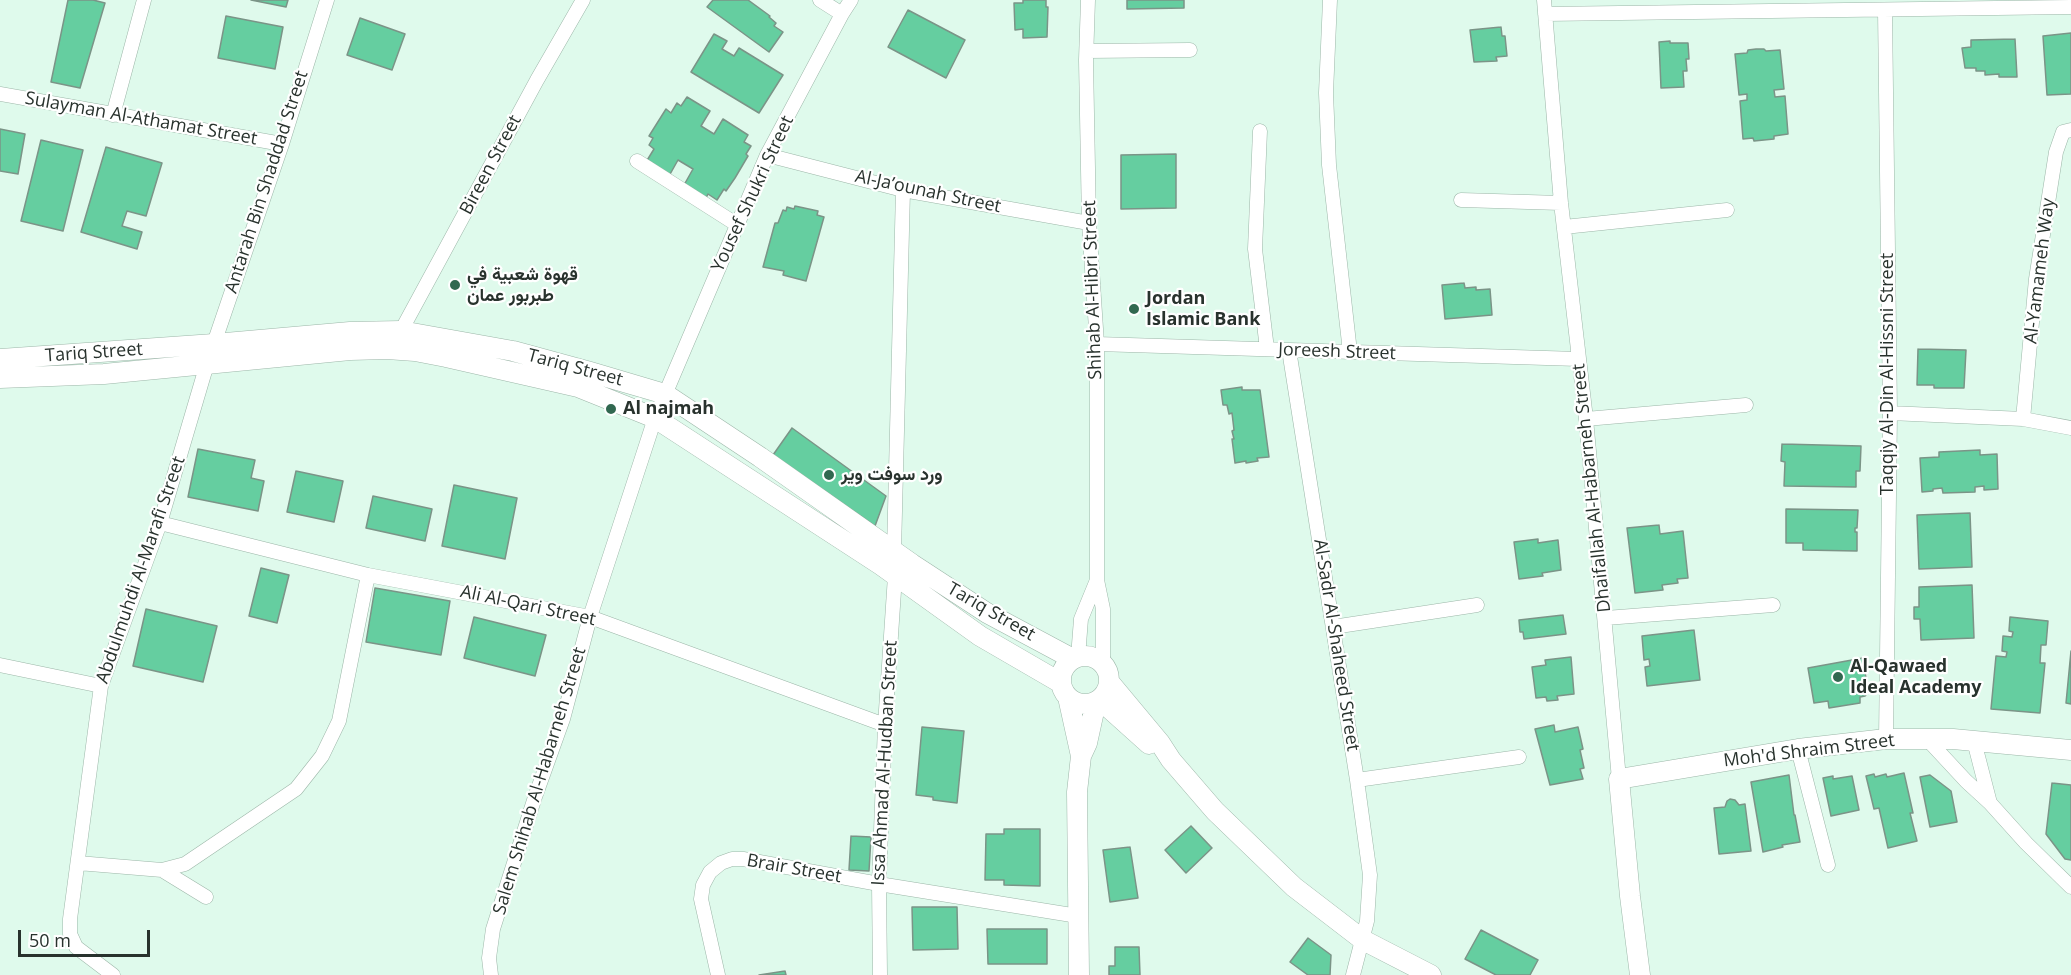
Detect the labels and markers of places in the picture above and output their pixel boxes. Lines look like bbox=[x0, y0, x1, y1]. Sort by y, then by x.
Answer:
place label: قهوة شعبية في طبربور عمان bbox=[467, 264, 578, 306]
marker: قهوة شعبية في طبربور عمان bbox=[448, 278, 462, 292]
place label: Jordan Islamic Bank bbox=[1146, 288, 1260, 330]
marker: Jordan Islamic Bank bbox=[1127, 302, 1141, 316]
place label: Al najmah bbox=[623, 398, 714, 420]
marker: Al najmah bbox=[604, 402, 618, 416]
place label: ورد سوفت وير bbox=[841, 464, 943, 486]
marker: ورد سوفت وير bbox=[822, 468, 836, 482]
place label: Al-Qawaed Ideal Academy bbox=[1850, 656, 1982, 698]
marker: Al-Qawaed Ideal Academy bbox=[1831, 670, 1845, 684]

